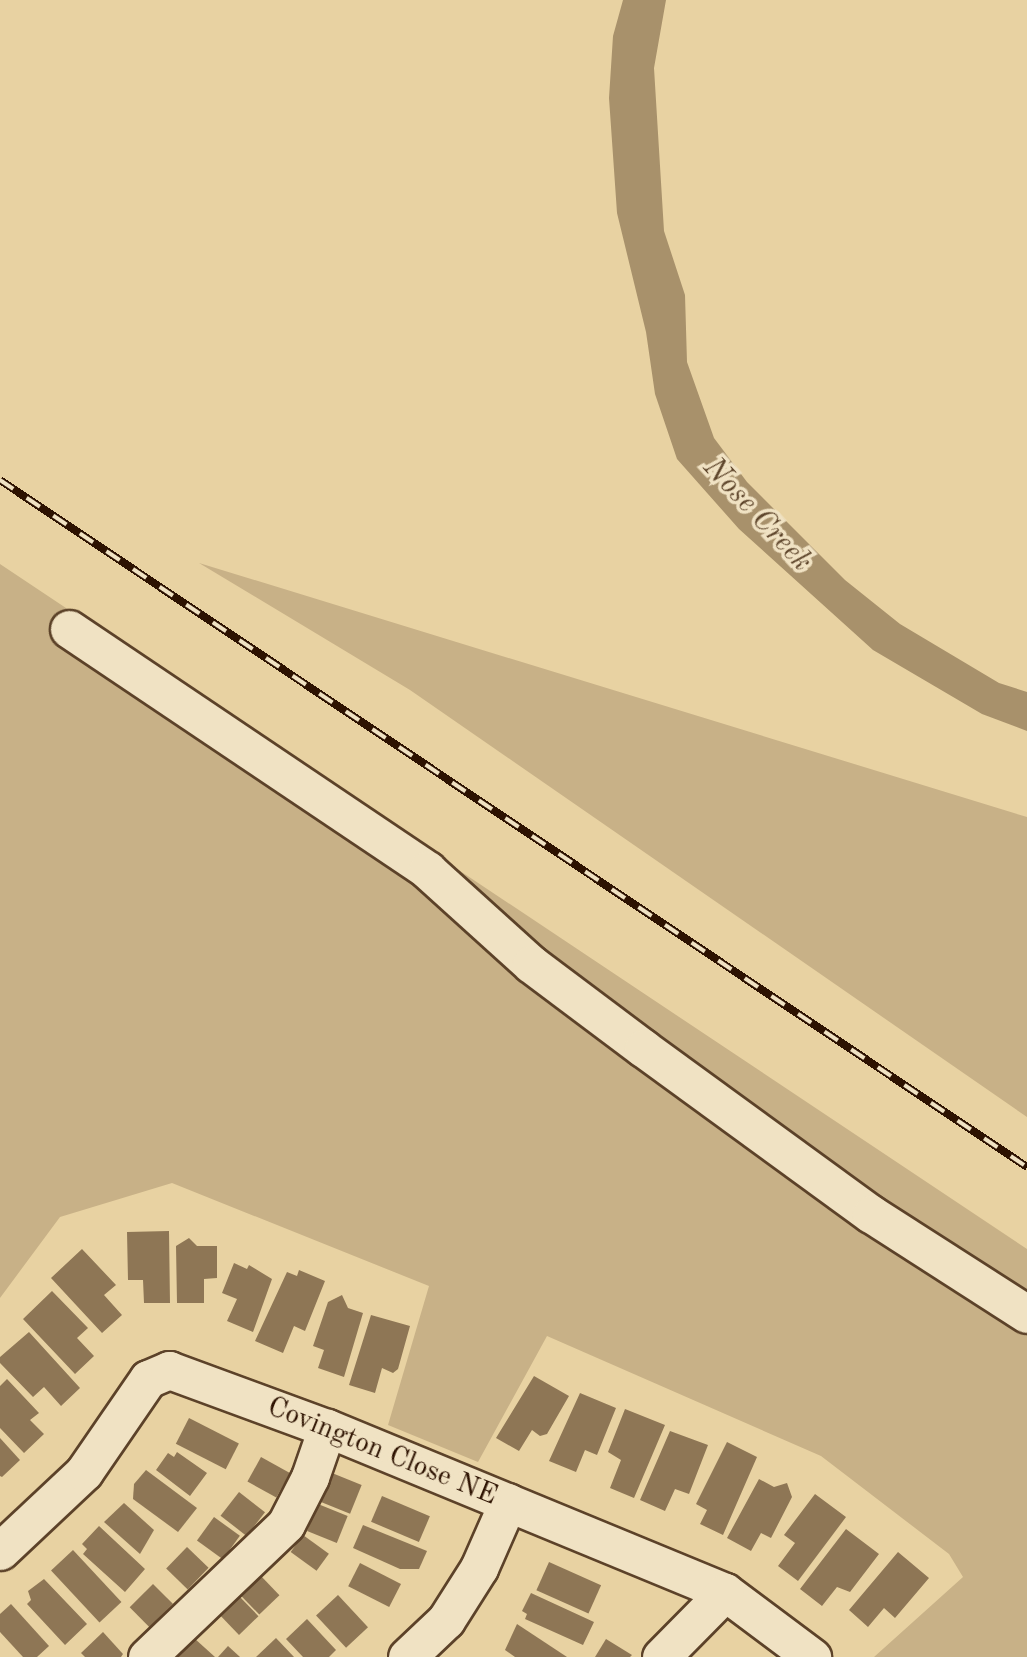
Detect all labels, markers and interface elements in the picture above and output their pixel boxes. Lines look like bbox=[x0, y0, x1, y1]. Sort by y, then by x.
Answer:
water label: Nose Creek bbox=[695, 450, 819, 580]
street label: Covington Close NE bbox=[262, 1391, 502, 1513]

